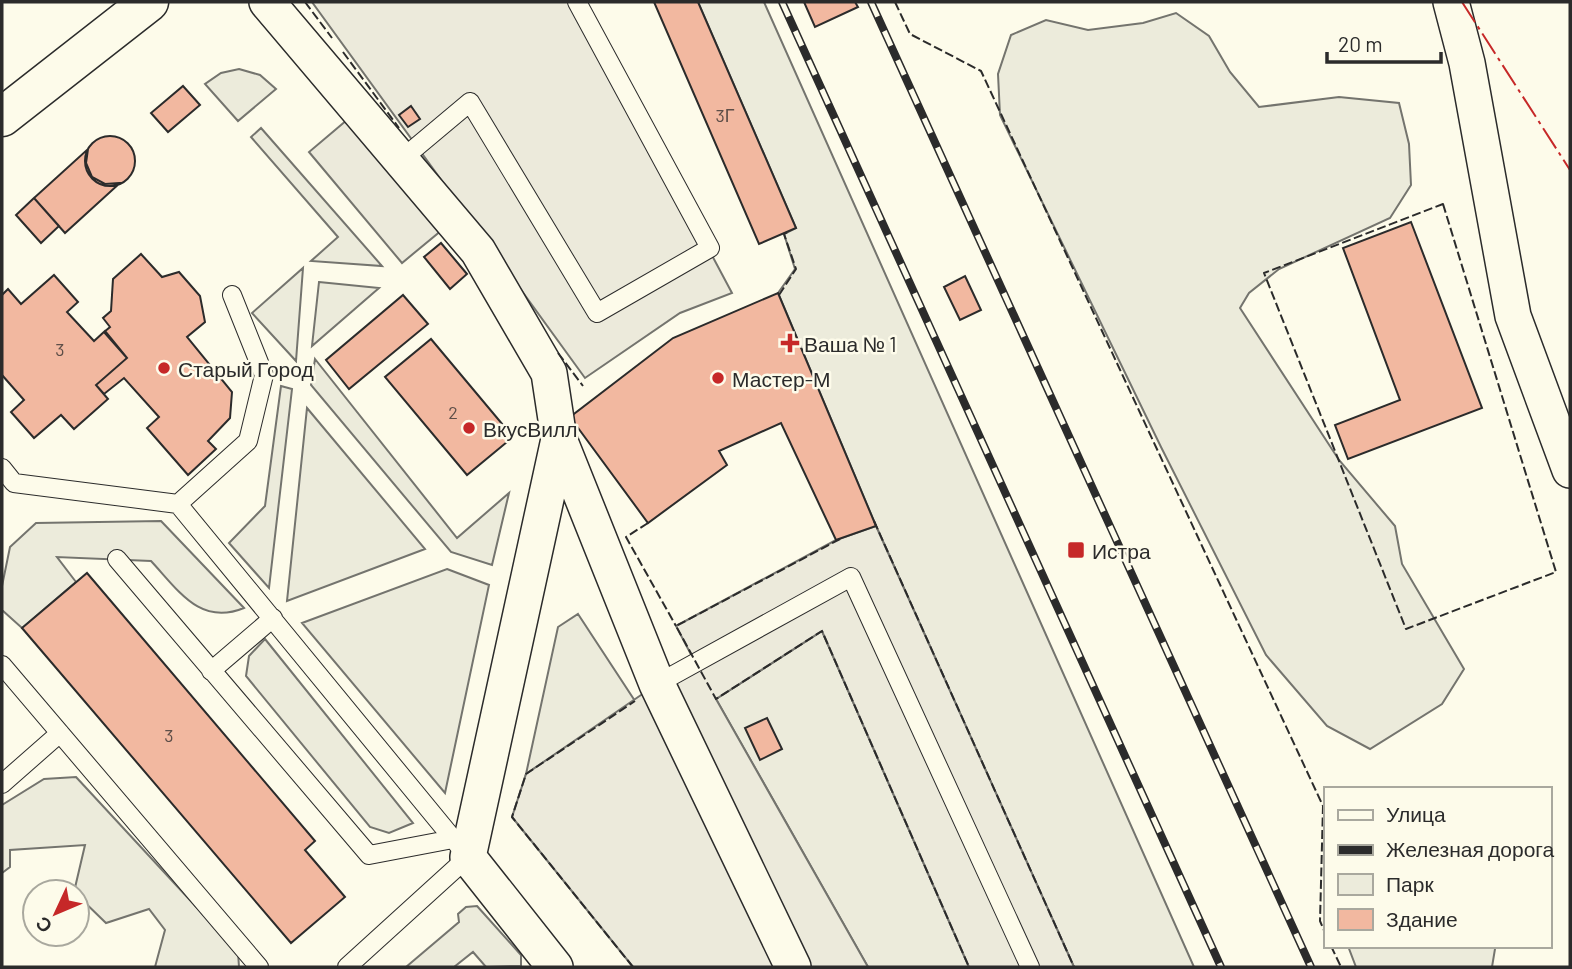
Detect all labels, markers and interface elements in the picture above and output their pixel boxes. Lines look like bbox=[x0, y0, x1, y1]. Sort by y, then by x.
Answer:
scale bar bbox=[1327, 21, 1441, 65]
text: 20 m bbox=[1338, 31, 1383, 56]
house number: 3Г bbox=[715, 104, 735, 126]
place label: Ваша № 1 bbox=[804, 331, 897, 356]
marker: Ваша № 1 bbox=[782, 335, 798, 351]
house number: 3 bbox=[55, 338, 65, 360]
place label: Старый Город bbox=[178, 356, 314, 381]
marker: Старый Город bbox=[156, 360, 172, 376]
place label: Мастер-М bbox=[732, 366, 830, 391]
marker: Мастер-М bbox=[710, 370, 726, 386]
house number: 2 bbox=[448, 401, 458, 423]
place label: ВкусВилл bbox=[483, 416, 577, 441]
marker: ВкусВилл bbox=[461, 420, 477, 436]
place label: Истра bbox=[1092, 538, 1151, 563]
marker: Истра bbox=[1066, 540, 1086, 560]
house number: 3 bbox=[164, 724, 174, 746]
legend bbox=[1324, 787, 1551, 948]
text: Улица bbox=[1386, 801, 1446, 826]
text: Железная дорога bbox=[1386, 836, 1555, 861]
text: Парк bbox=[1386, 871, 1434, 896]
north arrow bbox=[21, 878, 91, 948]
text: Здание bbox=[1386, 906, 1458, 931]
text: С bbox=[30, 912, 56, 938]

